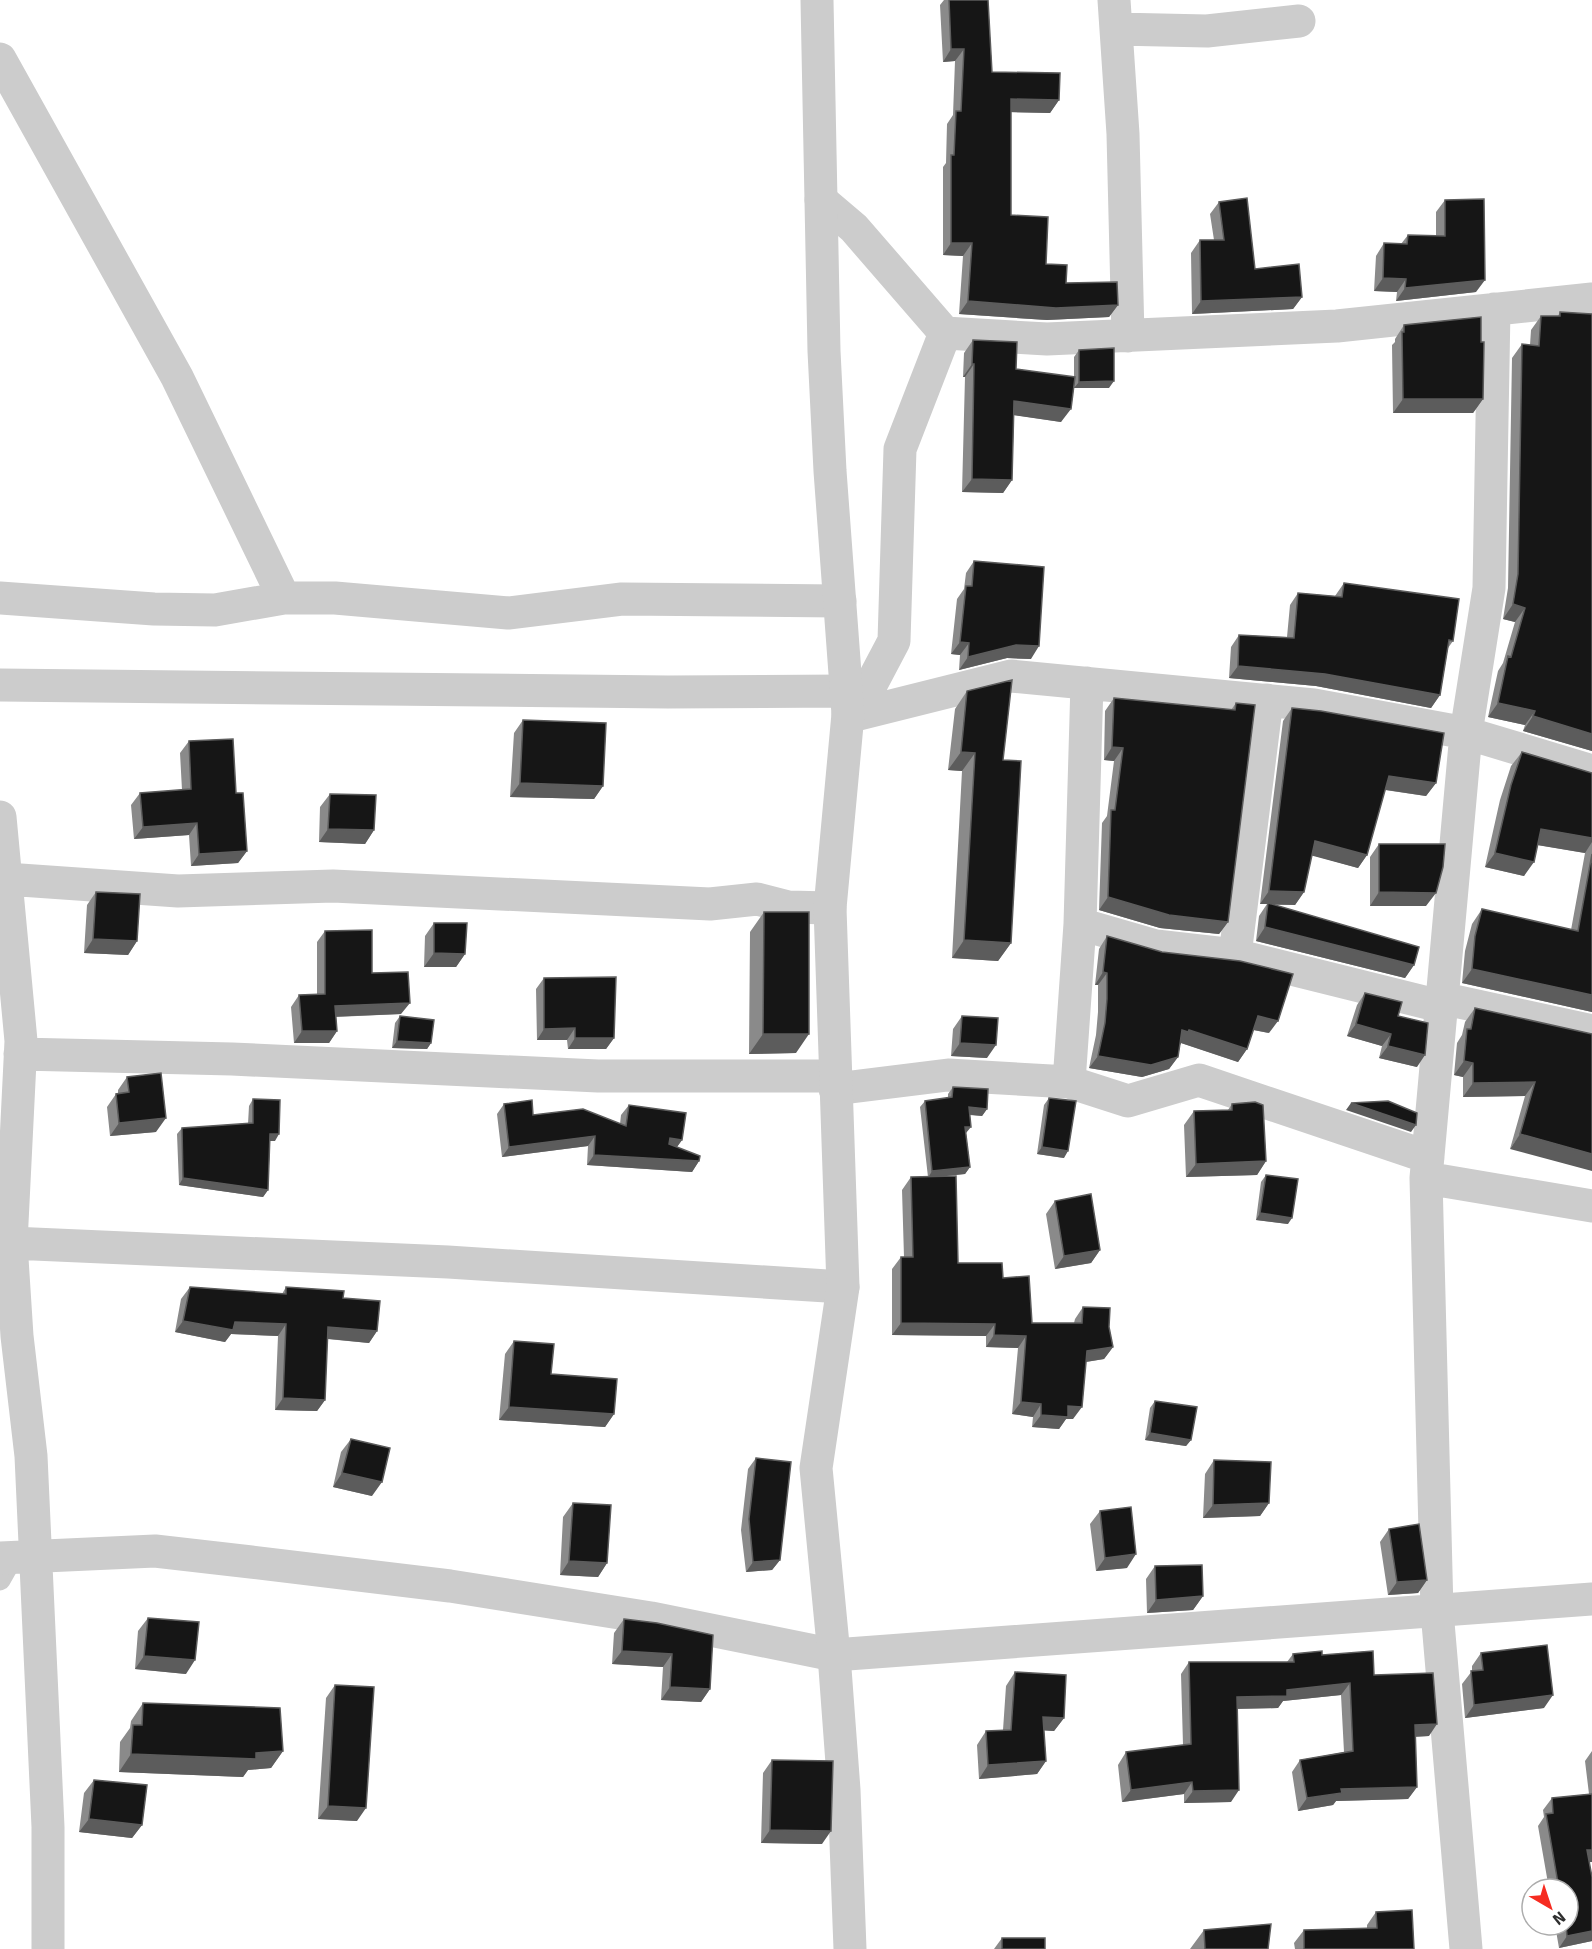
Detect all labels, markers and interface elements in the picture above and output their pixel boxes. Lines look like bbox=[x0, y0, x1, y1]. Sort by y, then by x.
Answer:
north arrow bbox=[1520, 1877, 1580, 1937]
text: N bbox=[1548, 1907, 1569, 1929]

